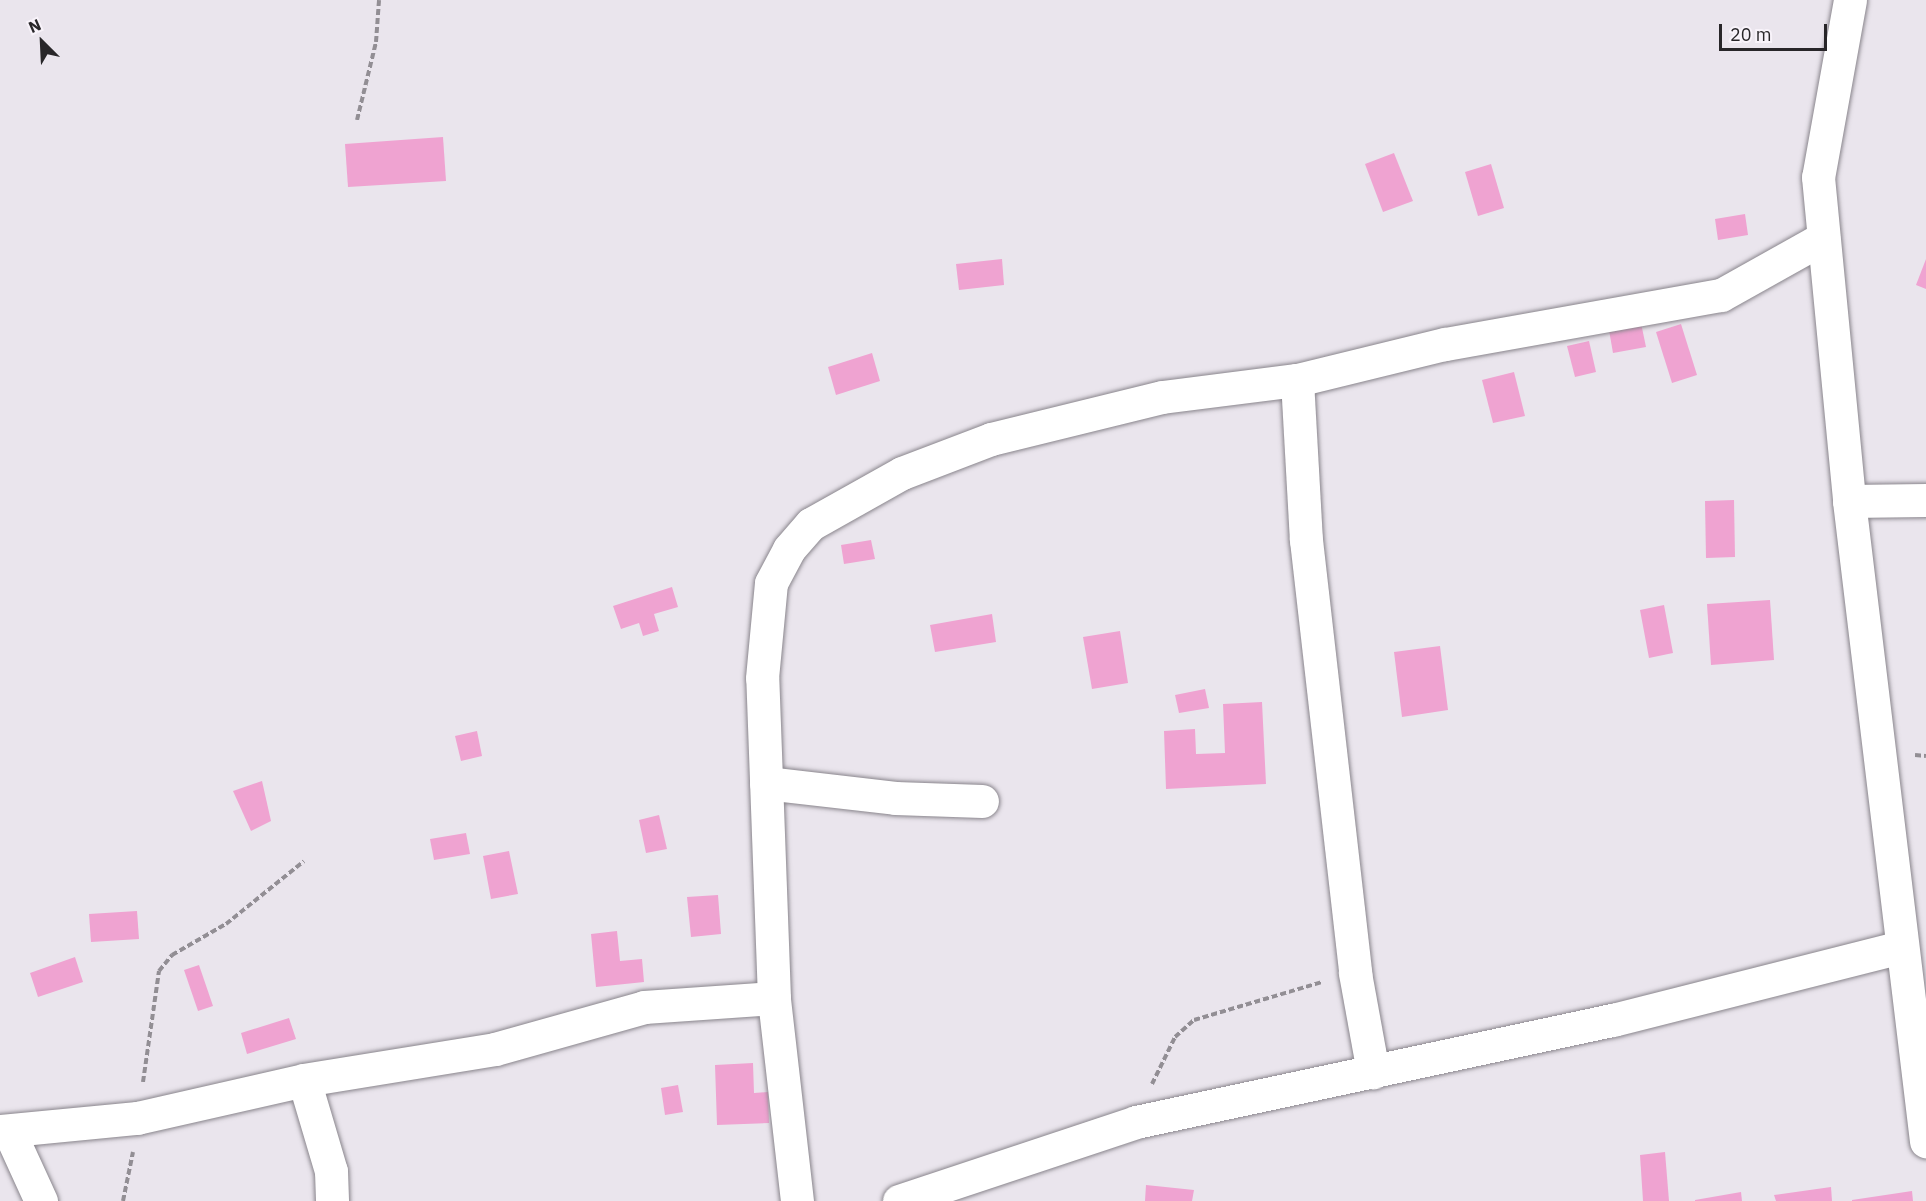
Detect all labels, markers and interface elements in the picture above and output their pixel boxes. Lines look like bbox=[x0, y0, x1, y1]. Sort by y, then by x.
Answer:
north arrow bbox=[12, 12, 72, 72]
scale bar bbox=[1722, 12, 1830, 50]
text: N bbox=[25, 14, 44, 37]
text: 20 m bbox=[1730, 23, 1772, 46]

